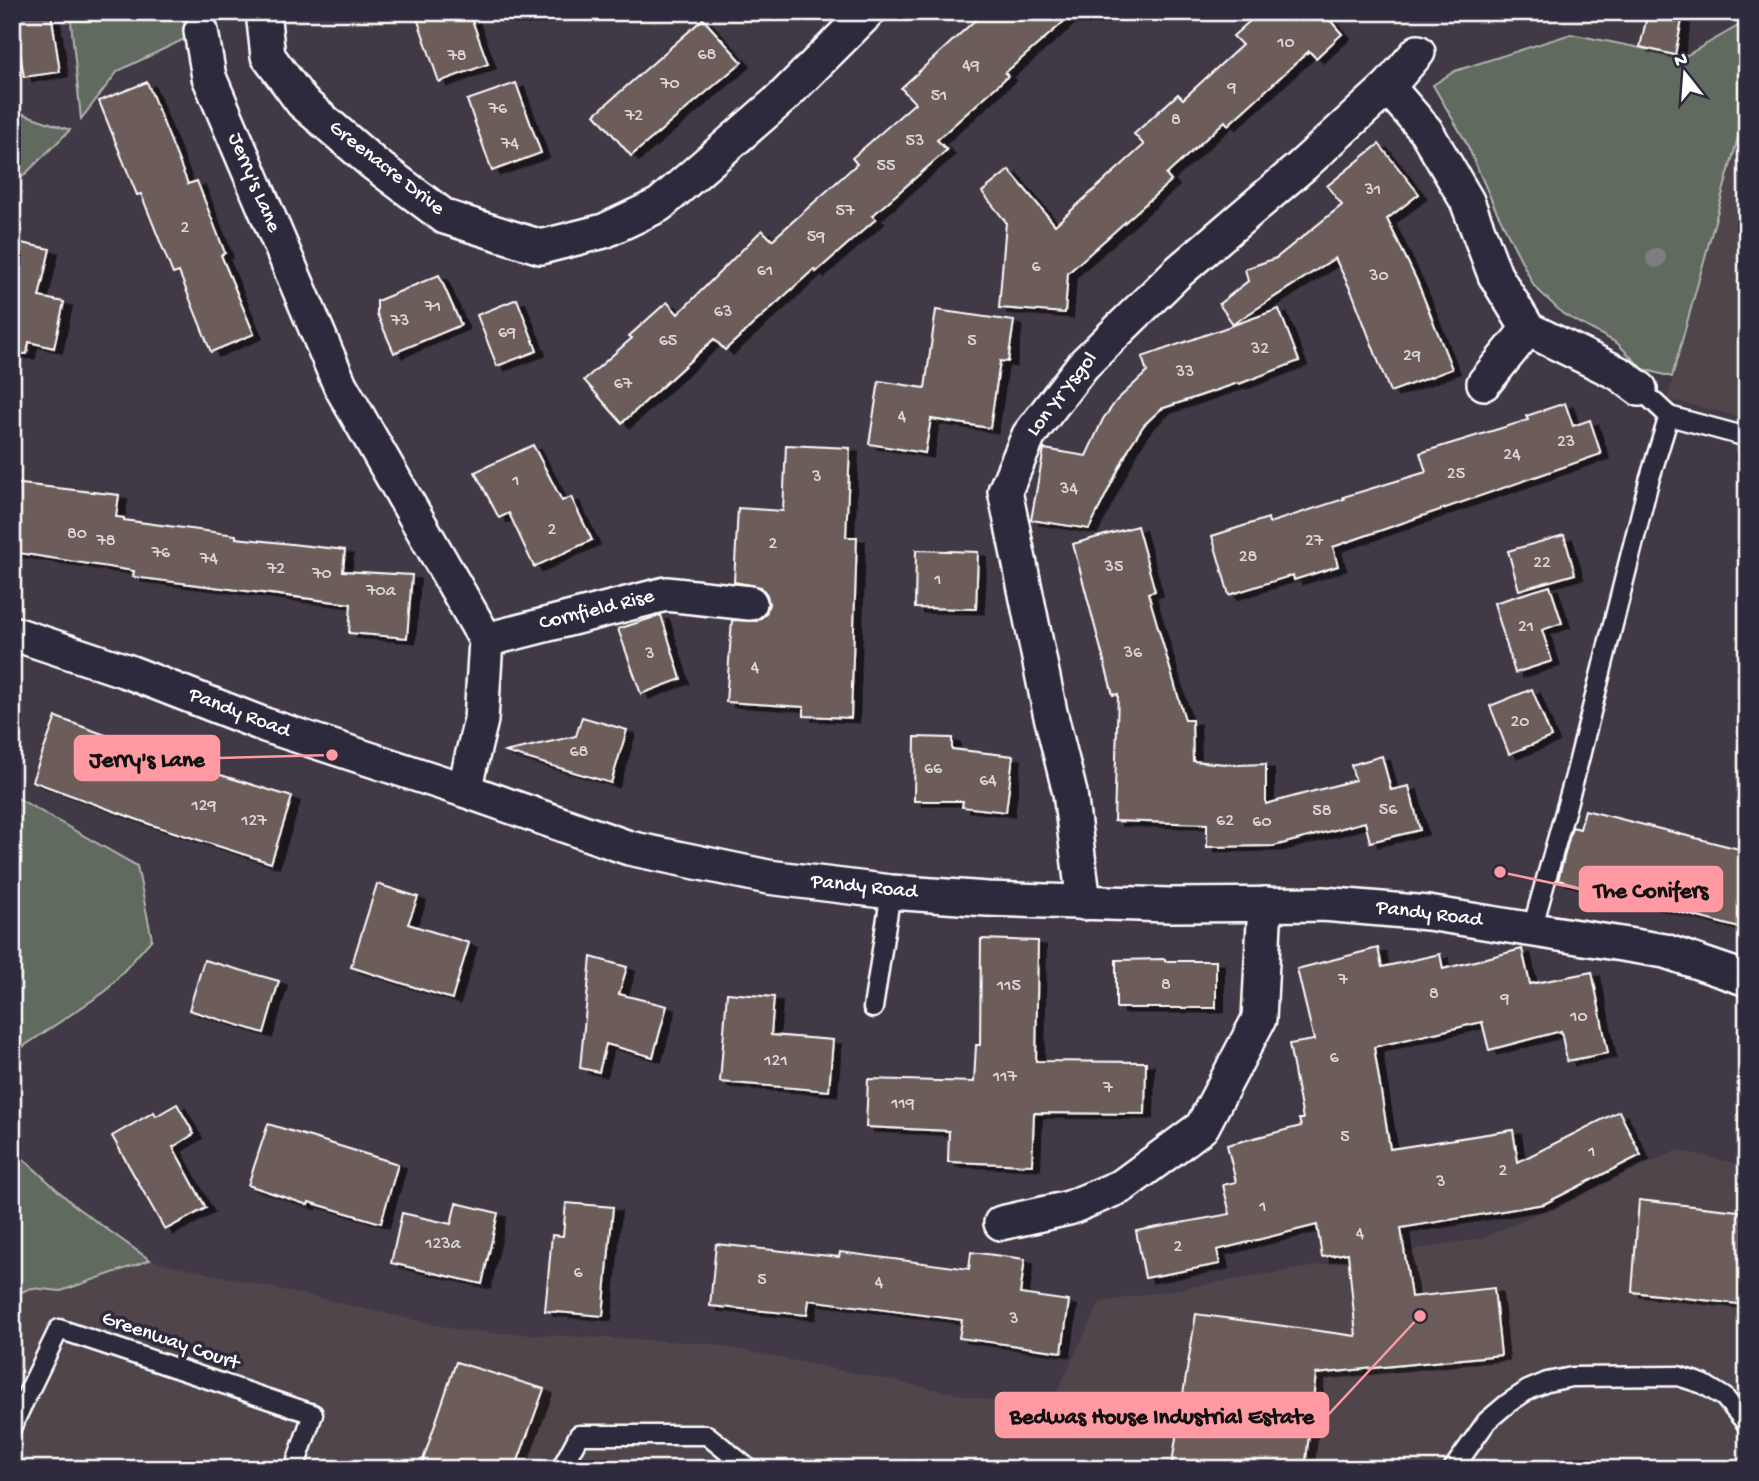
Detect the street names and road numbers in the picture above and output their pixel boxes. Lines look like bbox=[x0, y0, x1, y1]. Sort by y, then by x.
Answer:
street label: Greenacre Drive bbox=[323, 116, 450, 223]
street label: Jerry's Lane bbox=[221, 130, 286, 237]
street label: Lon Yr Ysgol bbox=[1022, 348, 1104, 442]
street label: Cornfield Rise bbox=[537, 584, 658, 637]
street label: Pandy Road bbox=[184, 683, 295, 745]
street label: Pandy Road bbox=[809, 870, 920, 906]
street label: Pandy Road bbox=[1374, 896, 1485, 934]
street label: Greenway Court bbox=[98, 1307, 244, 1378]

